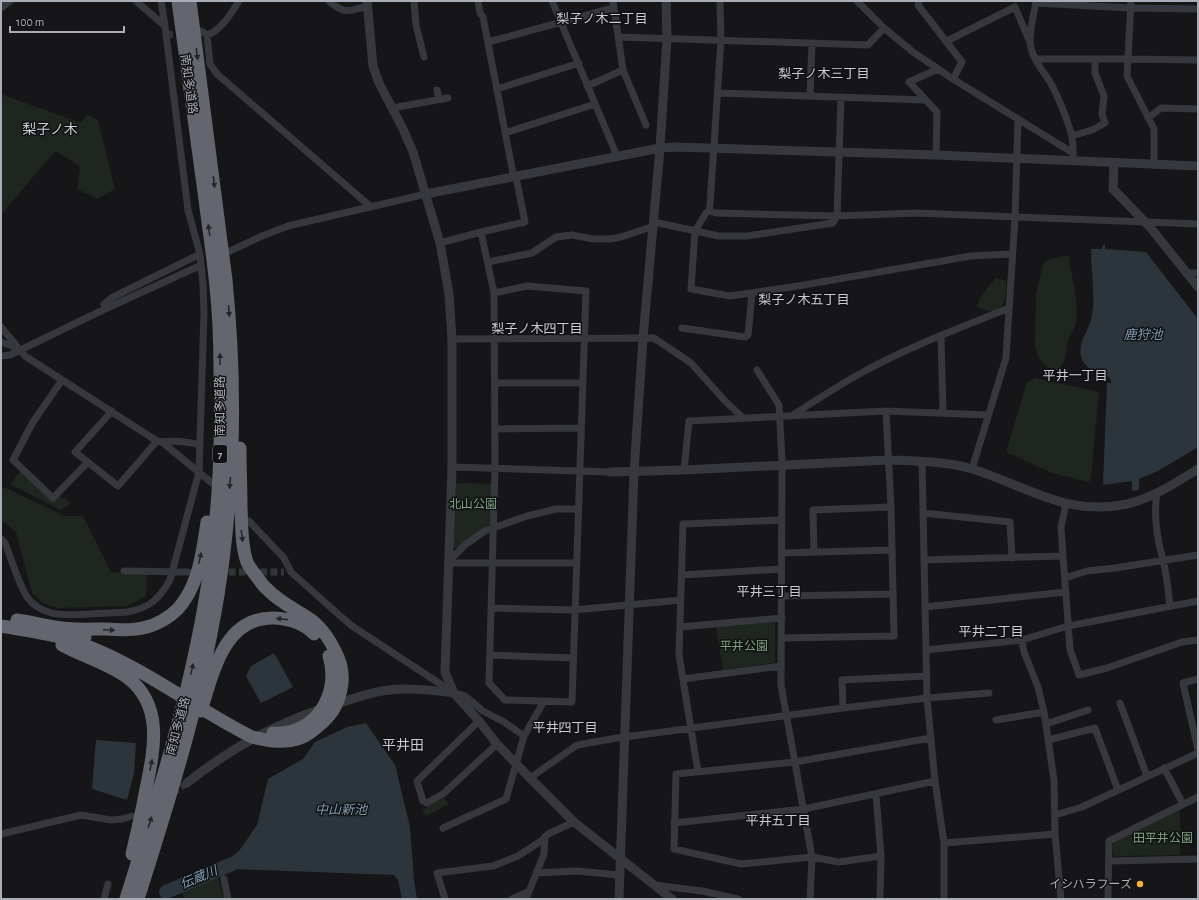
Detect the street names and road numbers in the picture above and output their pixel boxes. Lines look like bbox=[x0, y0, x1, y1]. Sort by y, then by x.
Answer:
street label: 南知多道路 bbox=[179, 53, 200, 115]
street label: 南知多道路 bbox=[213, 376, 226, 436]
road number: 7 bbox=[213, 445, 227, 463]
street label: 南知多道路 bbox=[163, 695, 192, 757]

